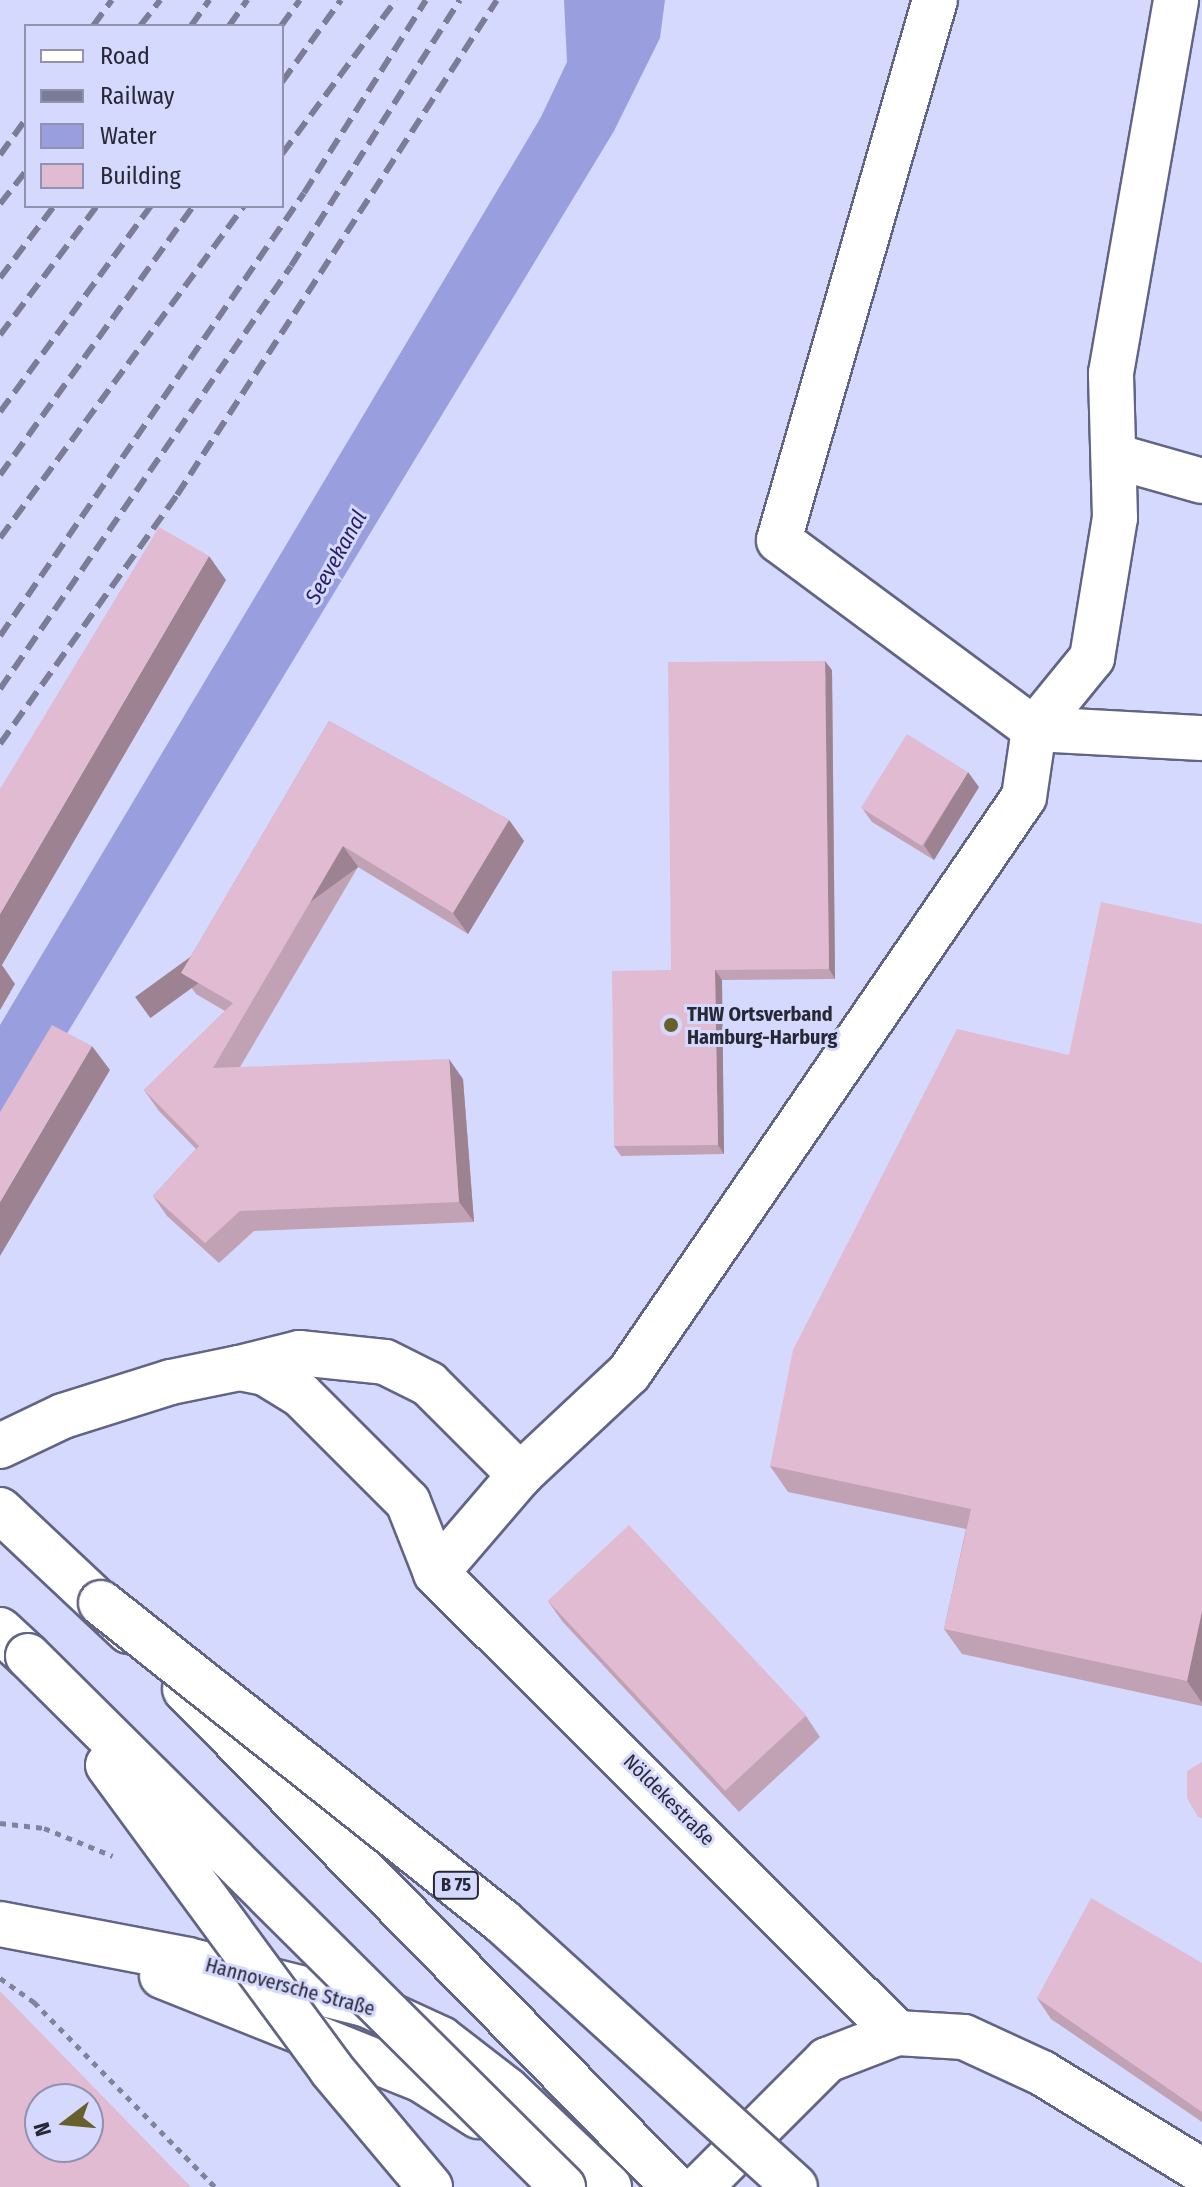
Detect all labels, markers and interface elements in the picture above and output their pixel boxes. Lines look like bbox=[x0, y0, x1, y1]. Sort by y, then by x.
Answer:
legend bbox=[24, 24, 284, 208]
text: Road bbox=[100, 42, 150, 70]
text: Railway bbox=[100, 82, 175, 110]
text: Water bbox=[100, 122, 157, 150]
text: Building bbox=[100, 162, 181, 190]
water label: Seevekanal bbox=[300, 506, 372, 608]
place label: THW Ortsverband Hamburg-Harburg bbox=[687, 1002, 837, 1049]
marker: THW Ortsverband Hamburg-Harburg bbox=[662, 1016, 680, 1034]
street label: Nöldekestraße bbox=[618, 1749, 720, 1851]
road number: B 75 bbox=[432, 1871, 480, 1899]
street label: Hannoversche Straße bbox=[203, 1953, 377, 2021]
north arrow bbox=[24, 2083, 104, 2163]
text: N bbox=[28, 2119, 57, 2139]

